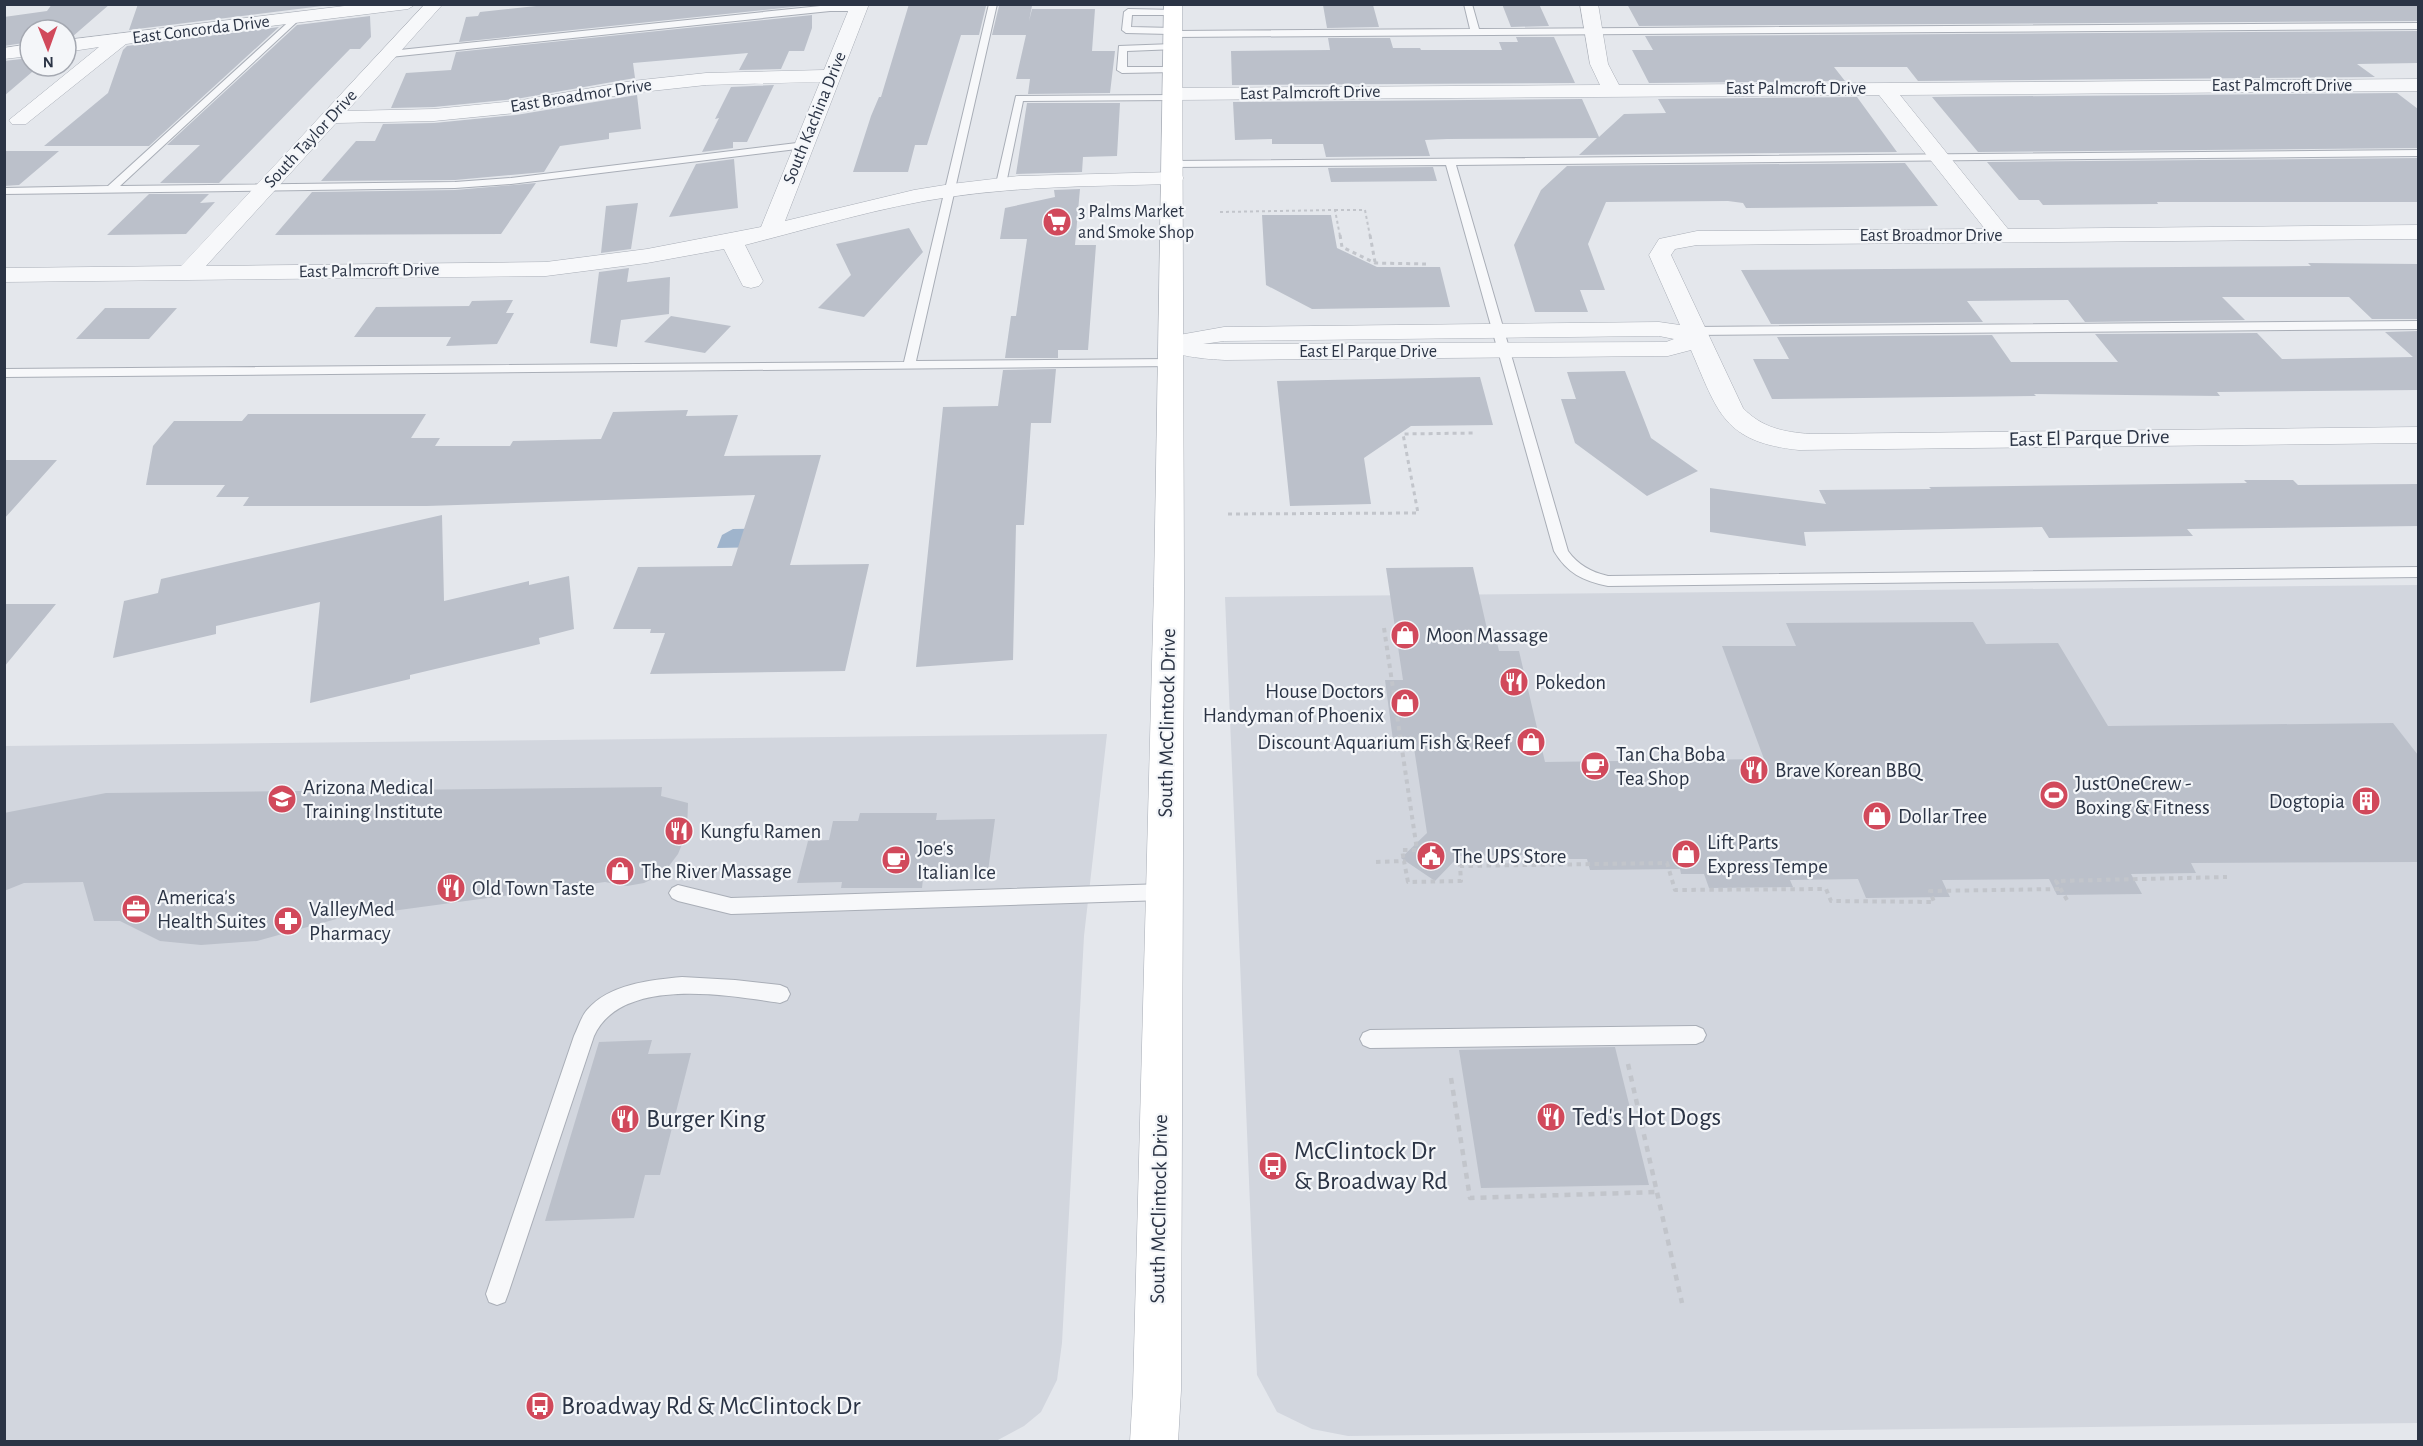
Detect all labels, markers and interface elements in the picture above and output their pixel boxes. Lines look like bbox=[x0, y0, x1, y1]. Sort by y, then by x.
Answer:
street label: East Concorda Drive bbox=[131, 13, 271, 47]
north arrow bbox=[18, 18, 78, 78]
street label: South Kachina Drive bbox=[780, 49, 850, 187]
text: N bbox=[43, 54, 54, 70]
street label: East Broadmor Drive bbox=[509, 76, 653, 116]
street label: East Palmcroft Drive bbox=[2212, 77, 2352, 95]
street label: East Palmcroft Drive bbox=[1726, 80, 1866, 98]
street label: East Palmcroft Drive bbox=[1239, 83, 1381, 103]
street label: South Taylor Drive bbox=[261, 86, 361, 192]
place label: 3 Palms Market and Smoke Shop bbox=[1078, 203, 1194, 242]
supermarket icon: 3 Palms Market and Smoke Shop bbox=[1041, 206, 1073, 238]
street label: East Broadmor Drive bbox=[1859, 227, 2003, 245]
street label: East Palmcroft Drive bbox=[298, 261, 440, 281]
street label: East El Parque Drive bbox=[1299, 343, 1437, 361]
street label: East El Parque Drive bbox=[2008, 426, 2170, 450]
shop icon: Moon Massage bbox=[1389, 619, 1421, 651]
place label: Moon Massage bbox=[1426, 625, 1548, 646]
street label: South McClintock Drive bbox=[1155, 628, 1179, 818]
restaurant icon: Pokedon bbox=[1498, 666, 1530, 698]
place label: Pokedon bbox=[1535, 672, 1606, 693]
place label: House Doctors Handyman of Phoenix bbox=[1203, 681, 1384, 726]
shop icon: House Doctors Handyman of Phoenix bbox=[1389, 687, 1421, 719]
shop icon: Discount Aquarium Fish & Reef bbox=[1515, 726, 1547, 758]
place label: Discount Aquarium Fish & Reef bbox=[1257, 732, 1512, 753]
place label: Tan Cha Boba Tea Shop bbox=[1616, 744, 1726, 789]
cafe icon: Tan Cha Boba Tea Shop bbox=[1579, 750, 1611, 782]
restaurant icon: Brave Korean BBQ bbox=[1738, 754, 1770, 786]
place label: Brave Korean BBQ bbox=[1775, 760, 1924, 781]
place label: JustOneCrew - Boxing & Fitness bbox=[2075, 773, 2210, 818]
place label: Arizona Medical Training Institute bbox=[303, 777, 443, 822]
sports icon: JustOneCrew - Boxing & Fitness bbox=[2038, 779, 2070, 811]
school or university icon: Arizona Medical Training Institute bbox=[266, 783, 298, 815]
building icon: Dogtopia bbox=[2350, 785, 2382, 817]
place label: Dogtopia bbox=[2269, 791, 2345, 812]
shop icon: Dollar Tree bbox=[1861, 800, 1893, 832]
place label: Dollar Tree bbox=[1898, 806, 1987, 827]
restaurant icon: Kungfu Ramen bbox=[663, 815, 695, 847]
place label: Kungfu Ramen bbox=[700, 821, 821, 842]
place label: Lift Parts Express Tempe bbox=[1707, 832, 1828, 877]
place label: Joe's Italian Ice bbox=[917, 838, 996, 883]
shop icon: Lift Parts Express Tempe bbox=[1670, 838, 1702, 870]
public building icon: The UPS Store bbox=[1415, 840, 1447, 872]
cafe icon: Joe's Italian Ice bbox=[880, 844, 912, 876]
place label: The UPS Store bbox=[1452, 846, 1566, 867]
shop icon: The River Massage bbox=[604, 855, 636, 887]
place label: The River Massage bbox=[641, 861, 792, 882]
restaurant icon: Old Town Taste bbox=[435, 872, 467, 904]
place label: Old Town Taste bbox=[472, 878, 595, 899]
place label: America's Health Suites bbox=[157, 887, 266, 932]
office icon: America's Health Suites bbox=[120, 893, 152, 925]
place label: ValleyMed Pharmacy bbox=[309, 899, 395, 944]
pharmacy icon: ValleyMed Pharmacy bbox=[272, 905, 304, 937]
restaurant icon: Ted's Hot Dogs bbox=[1535, 1101, 1567, 1133]
restaurant icon: Burger King bbox=[609, 1103, 641, 1135]
place label: Ted's Hot Dogs bbox=[1572, 1104, 1721, 1130]
place label: Burger King bbox=[646, 1106, 766, 1132]
street label: South McClintock Drive bbox=[1147, 1114, 1171, 1304]
place label: McClintock Dr & Broadway Rd bbox=[1294, 1138, 1448, 1194]
bus stop icon: McClintock Dr & Broadway Rd bbox=[1257, 1150, 1289, 1182]
bus stop icon: Broadway Rd & McClintock Dr bbox=[524, 1390, 556, 1422]
place label: Broadway Rd & McClintock Dr bbox=[561, 1393, 861, 1419]

